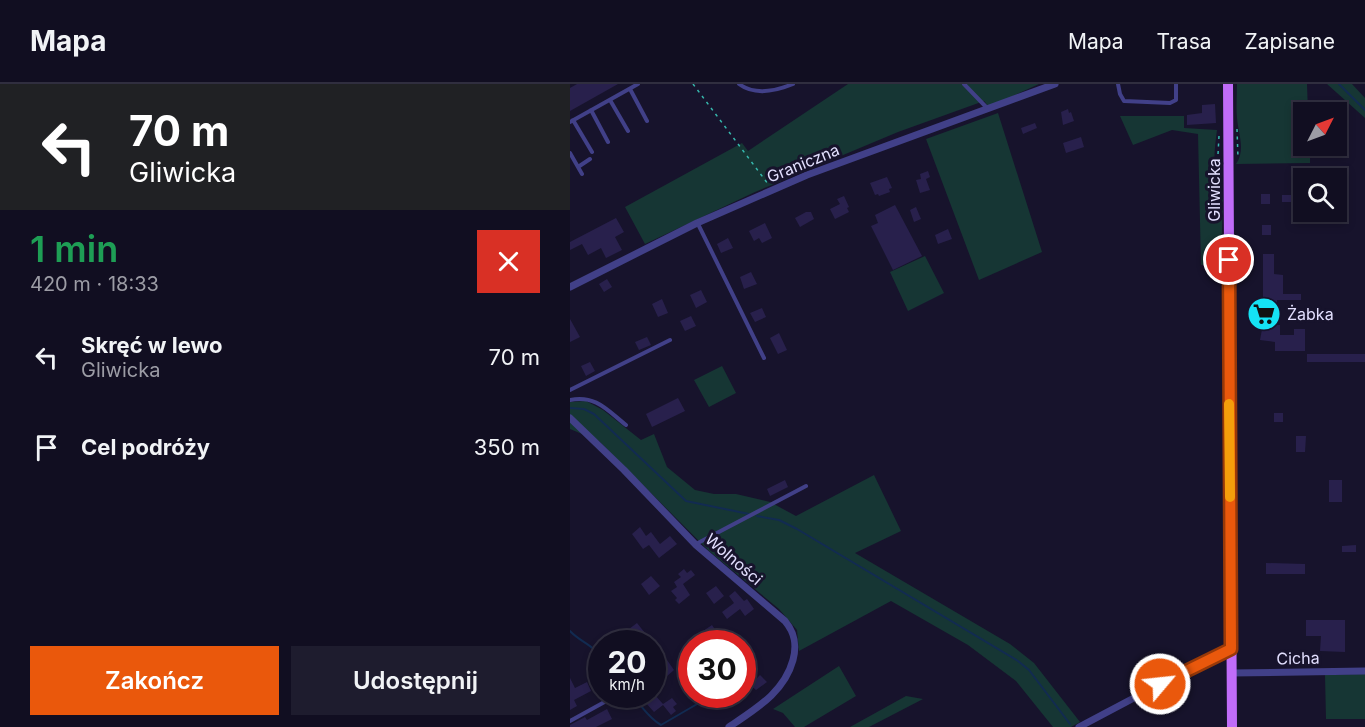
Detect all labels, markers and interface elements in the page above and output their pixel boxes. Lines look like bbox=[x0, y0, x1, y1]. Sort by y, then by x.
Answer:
text: Mapa bbox=[30, 24, 107, 58]
text: Mapa bbox=[1068, 29, 1124, 54]
text: Trasa bbox=[1157, 29, 1212, 54]
text: Zapisane bbox=[1245, 29, 1335, 54]
north arrow bbox=[1293, 102, 1347, 156]
map controls bbox=[1293, 102, 1347, 222]
text: 70 m bbox=[129, 105, 229, 156]
icon: left bbox=[30, 108, 108, 186]
street label: Graniczna bbox=[764, 139, 842, 187]
text: Gliwicka bbox=[129, 156, 236, 189]
street label: Gliwicka bbox=[1204, 158, 1224, 222]
button: search bbox=[1293, 168, 1347, 222]
text: 1 min bbox=[30, 227, 118, 271]
button: close bbox=[477, 230, 540, 293]
pin bbox=[1203, 234, 1254, 285]
icon: arrive bbox=[1212, 243, 1245, 276]
text: 420 m · 18:33 bbox=[30, 272, 159, 296]
supermarket icon: Żabka bbox=[1246, 296, 1282, 332]
place label: Żabka bbox=[1287, 304, 1334, 324]
text: Skręć w lewo bbox=[81, 332, 222, 358]
icon: left bbox=[30, 341, 63, 374]
text: 70 m bbox=[489, 344, 540, 370]
text: Gliwicka bbox=[81, 358, 160, 382]
icon: arrive bbox=[30, 431, 63, 464]
text: Cel podróży bbox=[81, 434, 210, 460]
text: 350 m bbox=[474, 434, 540, 460]
street label: Wolności bbox=[701, 529, 767, 589]
speed limit sign: 30 bbox=[678, 630, 756, 708]
text: 20 bbox=[607, 644, 647, 680]
button: Zakończ bbox=[30, 646, 279, 715]
button: Udostępnij bbox=[291, 646, 540, 715]
street label: Cicha bbox=[1276, 648, 1320, 668]
position arrow bbox=[1128, 652, 1192, 716]
text: km/h bbox=[609, 675, 645, 694]

